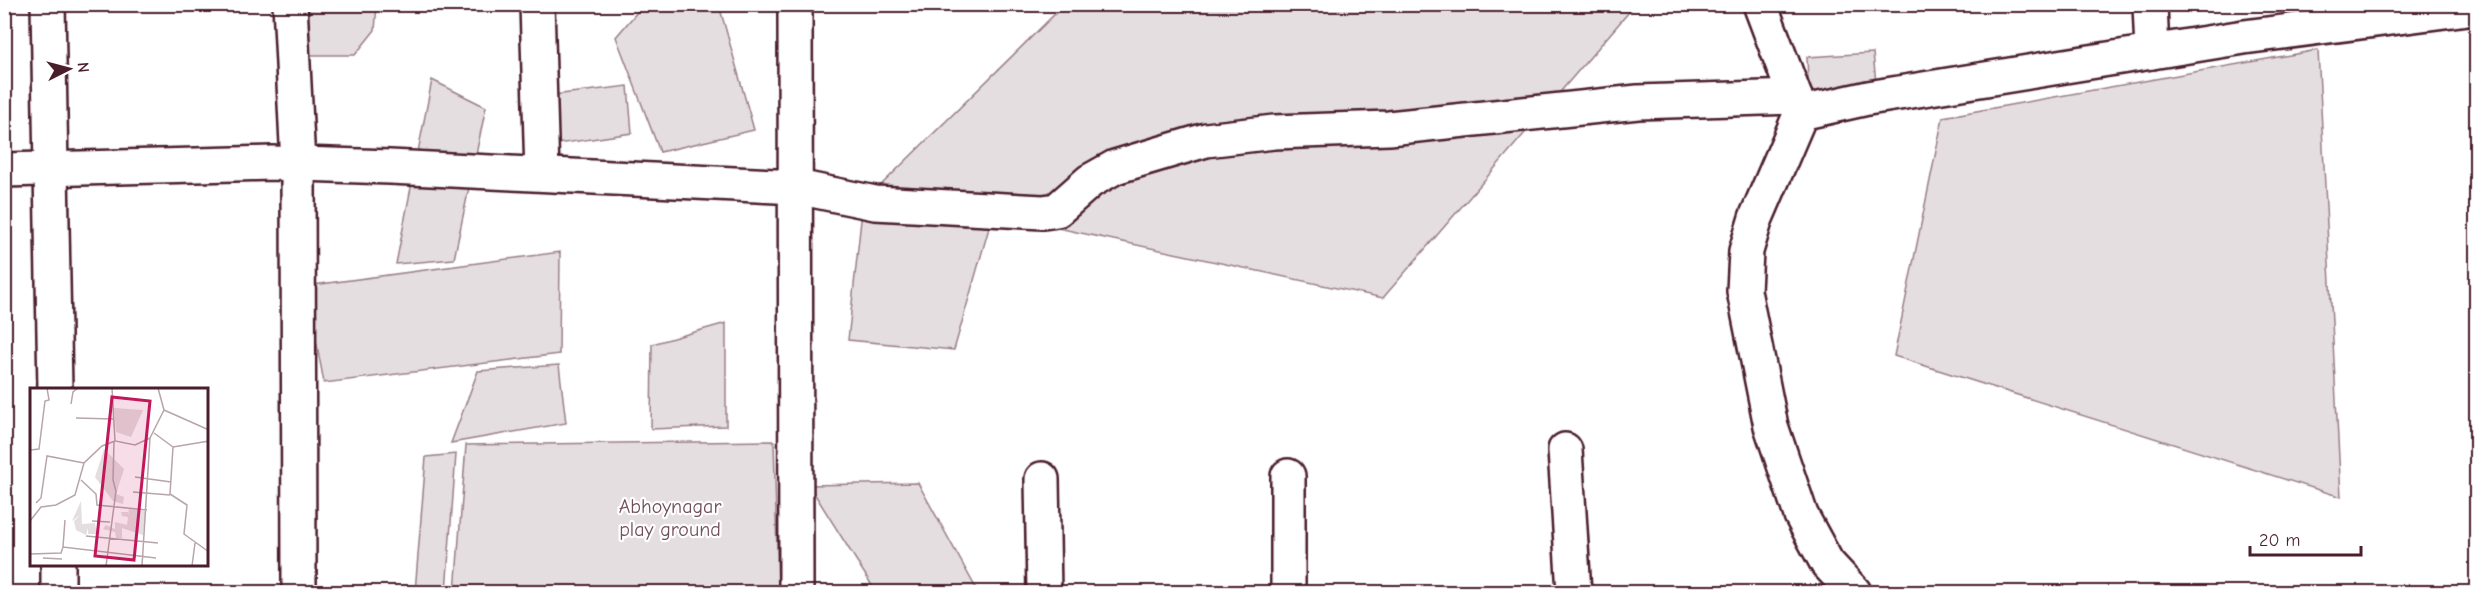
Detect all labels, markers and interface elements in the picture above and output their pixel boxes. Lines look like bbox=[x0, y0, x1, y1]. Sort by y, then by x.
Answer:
north arrow bbox=[39, 39, 99, 99]
text: N bbox=[73, 61, 92, 74]
inset map bbox=[30, 388, 208, 567]
park label: Abhoynagar play ground bbox=[619, 495, 721, 541]
scale bar bbox=[2250, 519, 2361, 557]
text: 20 m bbox=[2259, 530, 2300, 551]

